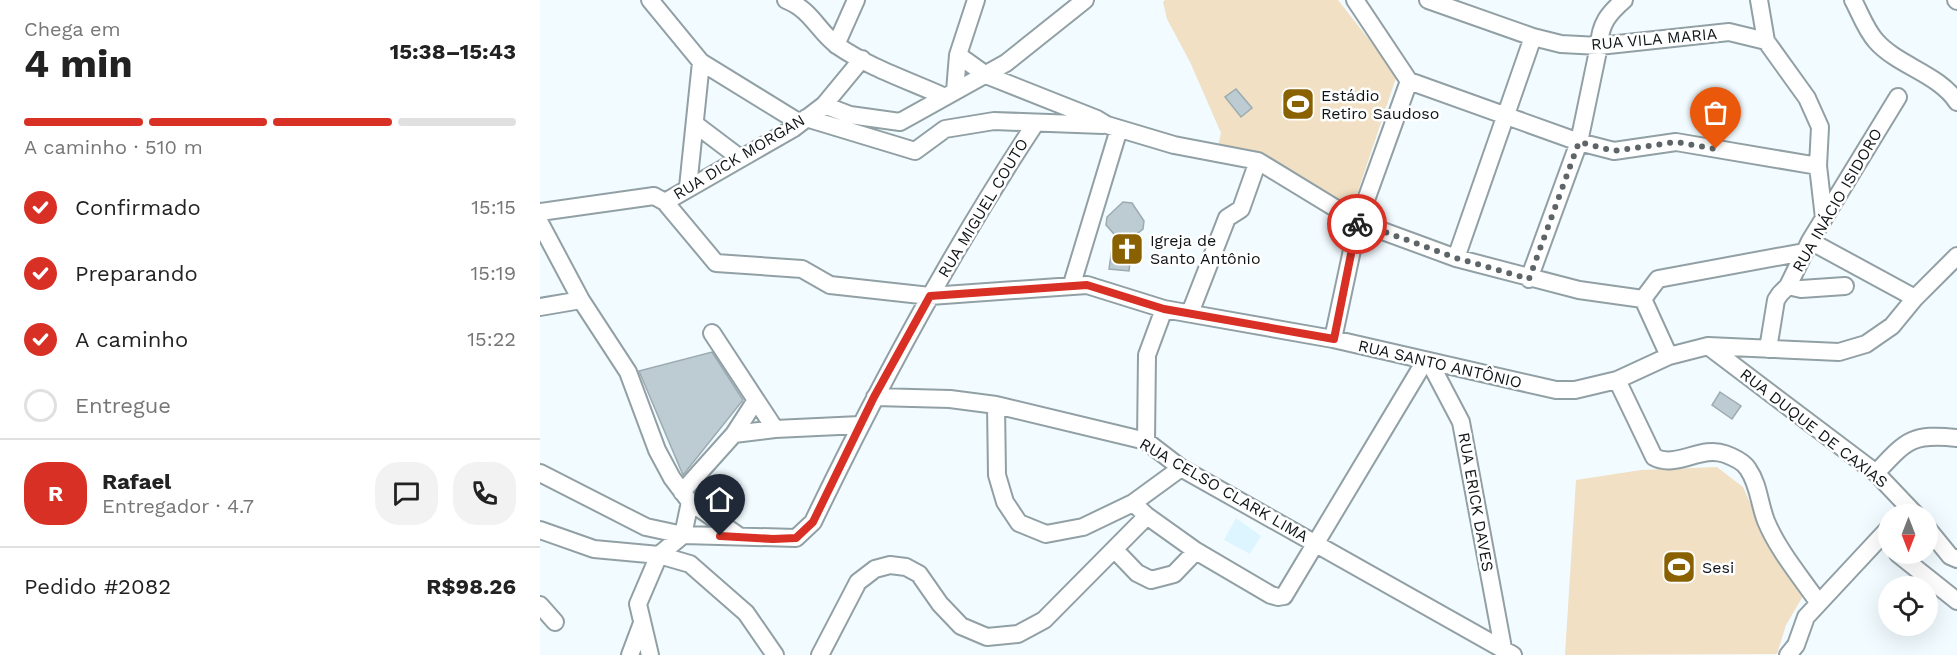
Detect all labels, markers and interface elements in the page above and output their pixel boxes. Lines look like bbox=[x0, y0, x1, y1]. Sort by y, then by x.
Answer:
text: Chega em bbox=[24, 17, 121, 41]
street label: RUA VILA MARIA bbox=[1590, 24, 1718, 54]
text: 15:38–15:43 bbox=[390, 39, 516, 64]
text: 4 min bbox=[24, 41, 133, 86]
sports icon: Estádio Retiro Saudoso bbox=[1280, 86, 1316, 122]
place label: Estádio Retiro Saudoso bbox=[1321, 86, 1439, 123]
pin bbox=[1690, 87, 1741, 149]
icon: bag bbox=[1699, 96, 1732, 129]
street label: RUA DICK MORGAN bbox=[670, 110, 808, 204]
street label: RUA INÁCIO ISIDORO bbox=[1788, 125, 1886, 275]
text: A caminho · 510 m bbox=[24, 135, 203, 159]
street label: RUA MIGUEL COUTO bbox=[934, 135, 1032, 281]
icon: check bbox=[24, 191, 57, 224]
courier bbox=[1327, 194, 1387, 254]
text: Confirmado bbox=[75, 195, 201, 220]
text: 15:15 bbox=[471, 195, 516, 219]
icon: bike bbox=[1341, 208, 1374, 241]
church icon: Igreja de Santo Antônio bbox=[1109, 231, 1145, 267]
place label: Igreja de Santo Antônio bbox=[1150, 231, 1260, 268]
icon: check bbox=[24, 257, 57, 290]
text: Preparando bbox=[75, 261, 198, 286]
text: 15:19 bbox=[471, 261, 516, 285]
icon: check bbox=[24, 323, 57, 356]
text: A caminho bbox=[75, 327, 188, 352]
text: 15:22 bbox=[467, 327, 516, 351]
street label: RUA SANTO ANTÔNIO bbox=[1356, 336, 1524, 392]
street label: RUA DUQUE DE CAXIAS bbox=[1736, 364, 1892, 492]
text: Entregue bbox=[75, 393, 171, 418]
street label: RUA ERICK DAVES bbox=[1454, 431, 1498, 573]
street label: RUA CELSO CLARK LIMA bbox=[1136, 434, 1312, 546]
button: chat bbox=[375, 462, 438, 525]
button: phone bbox=[453, 462, 516, 525]
text: Rafael bbox=[102, 469, 171, 494]
pin bbox=[694, 474, 745, 536]
text: R bbox=[48, 481, 63, 506]
icon: home bbox=[703, 483, 736, 516]
text: Entregador · 4.7 bbox=[102, 494, 254, 518]
north arrow bbox=[1878, 504, 1938, 564]
map controls bbox=[1878, 504, 1938, 636]
sports icon: Sesi bbox=[1661, 549, 1697, 585]
place label: Sesi bbox=[1702, 558, 1734, 577]
text: Pedido #2082 bbox=[24, 574, 171, 599]
text: R$98.26 bbox=[426, 574, 516, 599]
button: locate bbox=[1878, 576, 1938, 636]

